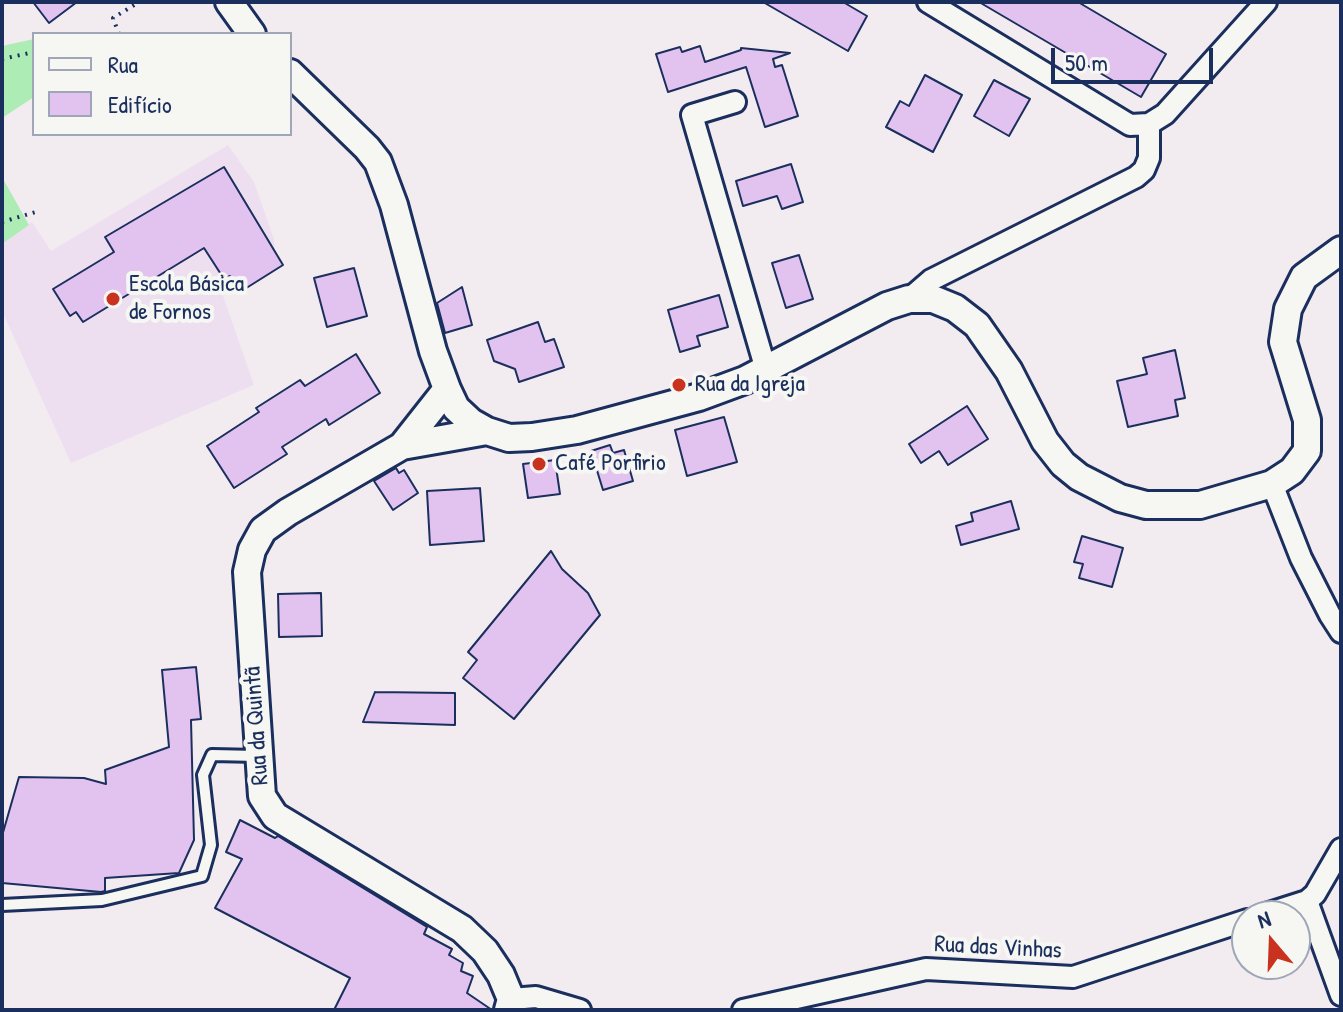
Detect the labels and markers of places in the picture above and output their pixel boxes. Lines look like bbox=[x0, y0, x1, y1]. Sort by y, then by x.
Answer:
place label: Escola Básica de Fornos bbox=[129, 271, 244, 327]
marker: Escola Básica de Fornos bbox=[104, 290, 122, 308]
place label: Rua da Igreja bbox=[695, 371, 805, 399]
marker: Rua da Igreja bbox=[670, 376, 688, 394]
place label: Café Porfirio bbox=[555, 450, 666, 478]
marker: Café Porfirio bbox=[530, 455, 548, 473]

